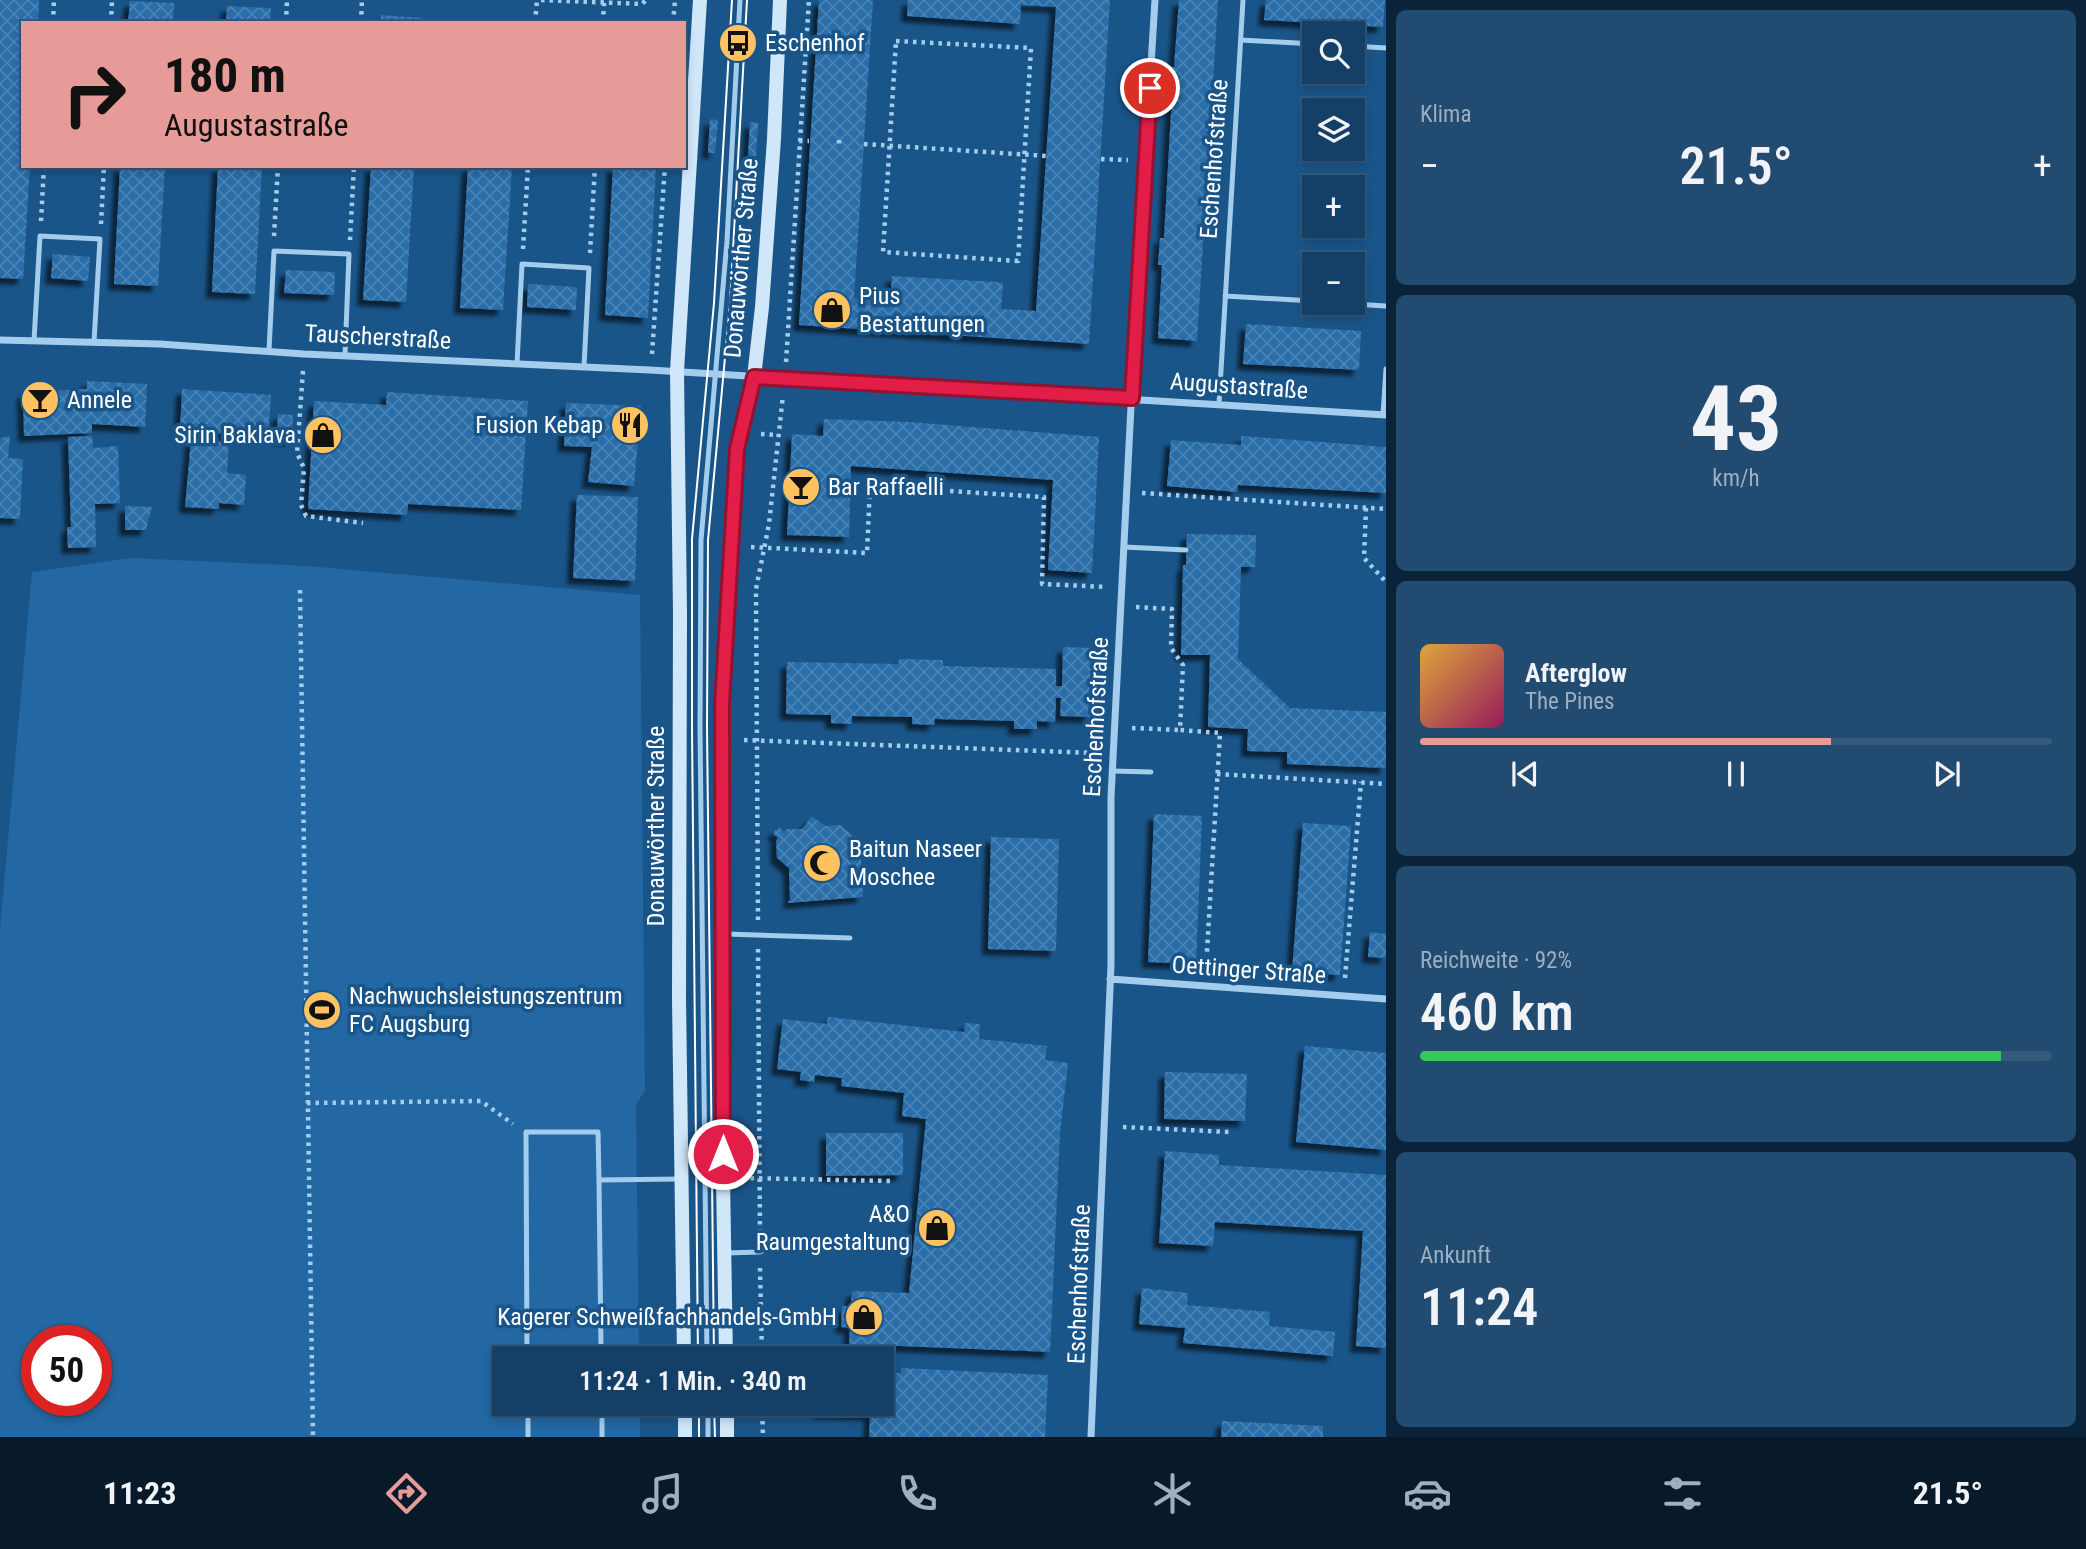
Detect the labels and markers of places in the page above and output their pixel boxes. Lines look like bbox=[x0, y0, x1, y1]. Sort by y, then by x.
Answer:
bus stop icon: Eschenhof bbox=[717, 22, 759, 64]
place label: Eschenhof bbox=[765, 29, 865, 57]
pin bbox=[1120, 58, 1180, 118]
place label: Pius Bestattungen bbox=[859, 282, 985, 338]
shop icon: Pius Bestattungen bbox=[811, 289, 853, 331]
bar icon: Annele bbox=[19, 379, 61, 421]
place label: Annele bbox=[67, 386, 132, 414]
restaurant icon: Fusion Kebap bbox=[609, 404, 651, 446]
place label: Fusion Kebap bbox=[475, 411, 603, 439]
shop icon: Sirin Baklava bbox=[302, 414, 344, 456]
place label: Sirin Baklava bbox=[174, 421, 296, 449]
bar icon: Bar Raffaelli bbox=[780, 466, 822, 508]
place label: Bar Raffaelli bbox=[828, 473, 944, 501]
place label: Baitun Naseer Moschee bbox=[849, 835, 982, 891]
mosque icon: Baitun Naseer Moschee bbox=[801, 842, 843, 884]
place label: Nachwuchsleistungszentrum FC Augsburg bbox=[349, 982, 623, 1038]
sports icon: Nachwuchsleistungszentrum FC Augsburg bbox=[301, 989, 343, 1031]
place label: A&O Raumgestaltung bbox=[756, 1200, 910, 1256]
shop icon: A&O Raumgestaltung bbox=[916, 1207, 958, 1249]
shop icon: Kagerer Schweißfachhandels-GmbH bbox=[843, 1296, 885, 1338]
place label: Kagerer Schweißfachhandels-GmbH bbox=[497, 1303, 837, 1331]

